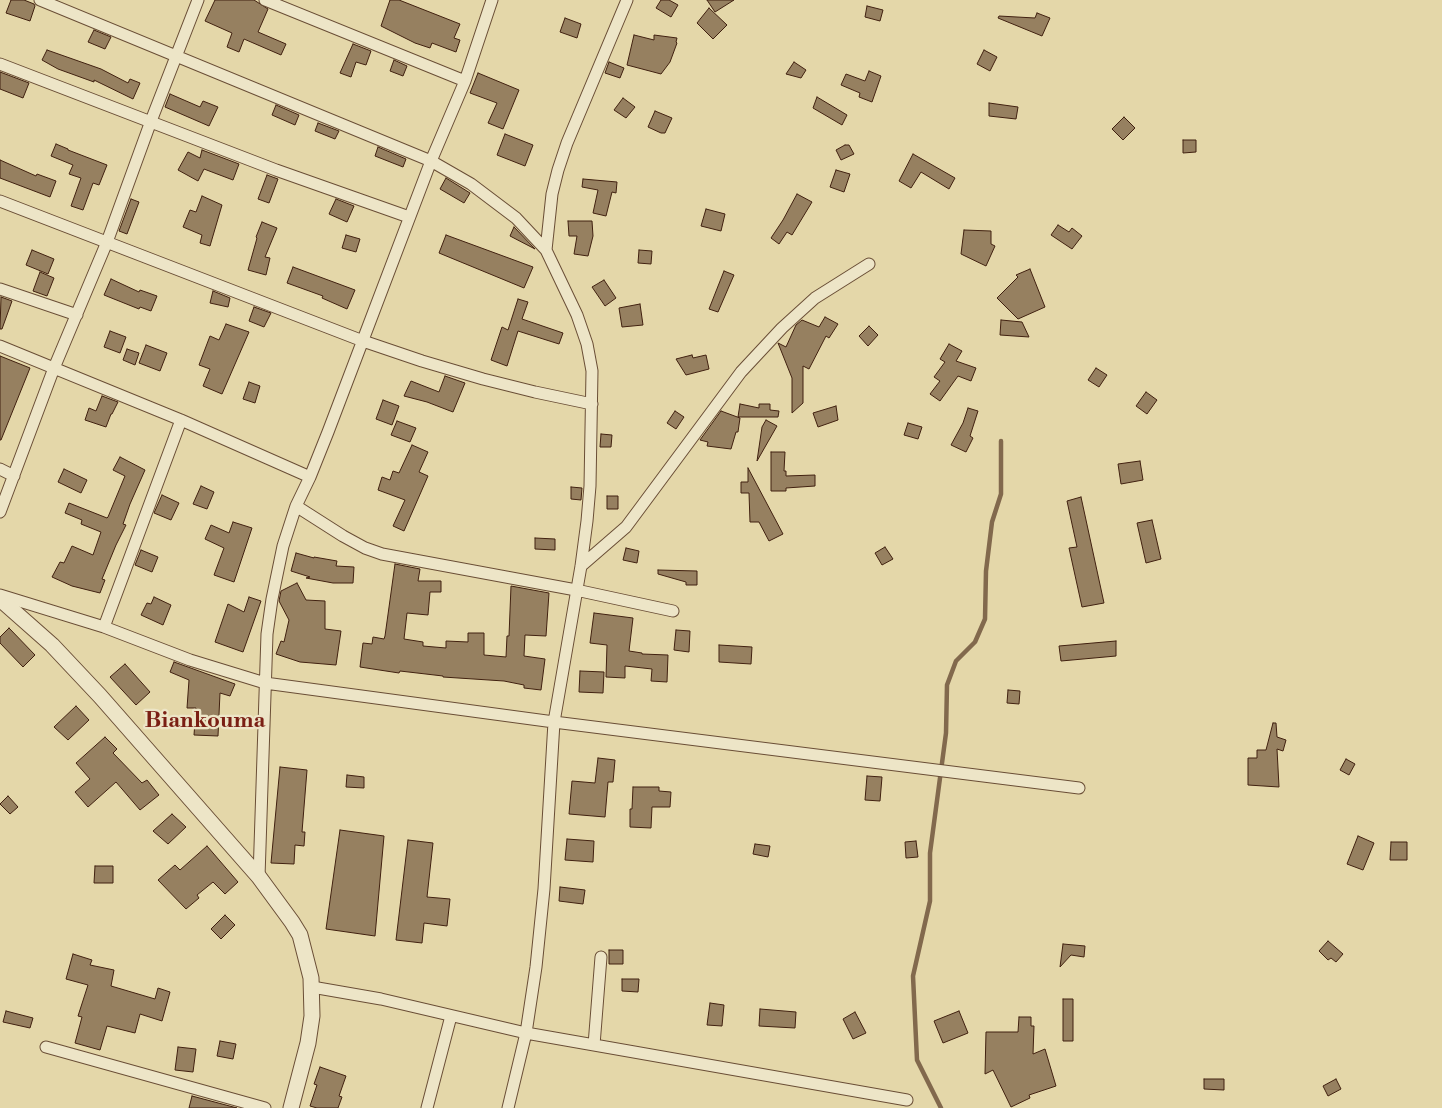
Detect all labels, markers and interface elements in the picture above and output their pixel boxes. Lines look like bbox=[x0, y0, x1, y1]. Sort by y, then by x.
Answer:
district label: Biankouma bbox=[145, 709, 265, 735]

